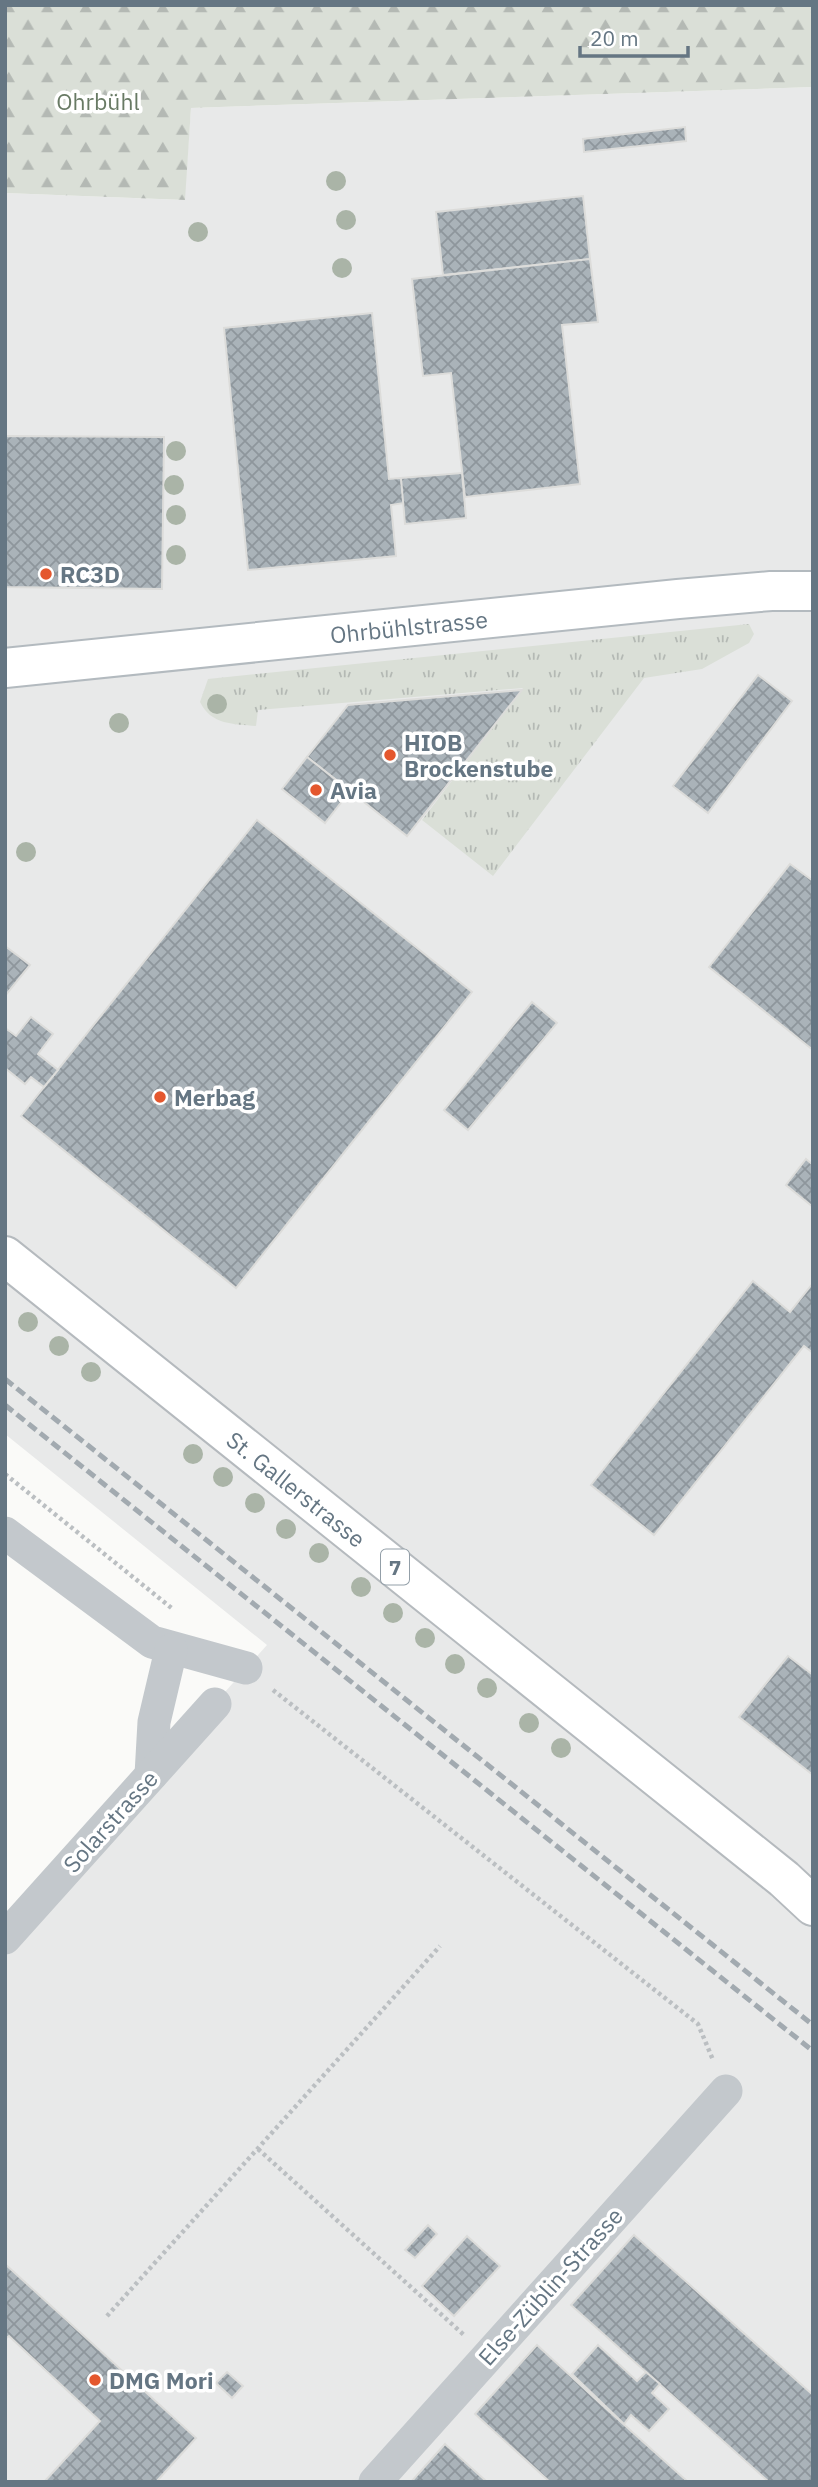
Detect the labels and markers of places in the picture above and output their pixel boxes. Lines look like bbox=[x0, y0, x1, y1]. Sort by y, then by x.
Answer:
place label: RC3D bbox=[60, 559, 120, 589]
marker: RC3D bbox=[38, 566, 54, 582]
place label: HIOB Brockenstube bbox=[404, 727, 554, 783]
marker: HIOB Brockenstube bbox=[382, 747, 398, 763]
place label: Avia bbox=[330, 775, 377, 805]
marker: Avia bbox=[308, 782, 324, 798]
place label: Merbag bbox=[174, 1082, 255, 1112]
marker: Merbag bbox=[152, 1089, 168, 1105]
place label: DMG Mori bbox=[109, 2365, 214, 2395]
marker: DMG Mori bbox=[87, 2372, 103, 2388]

